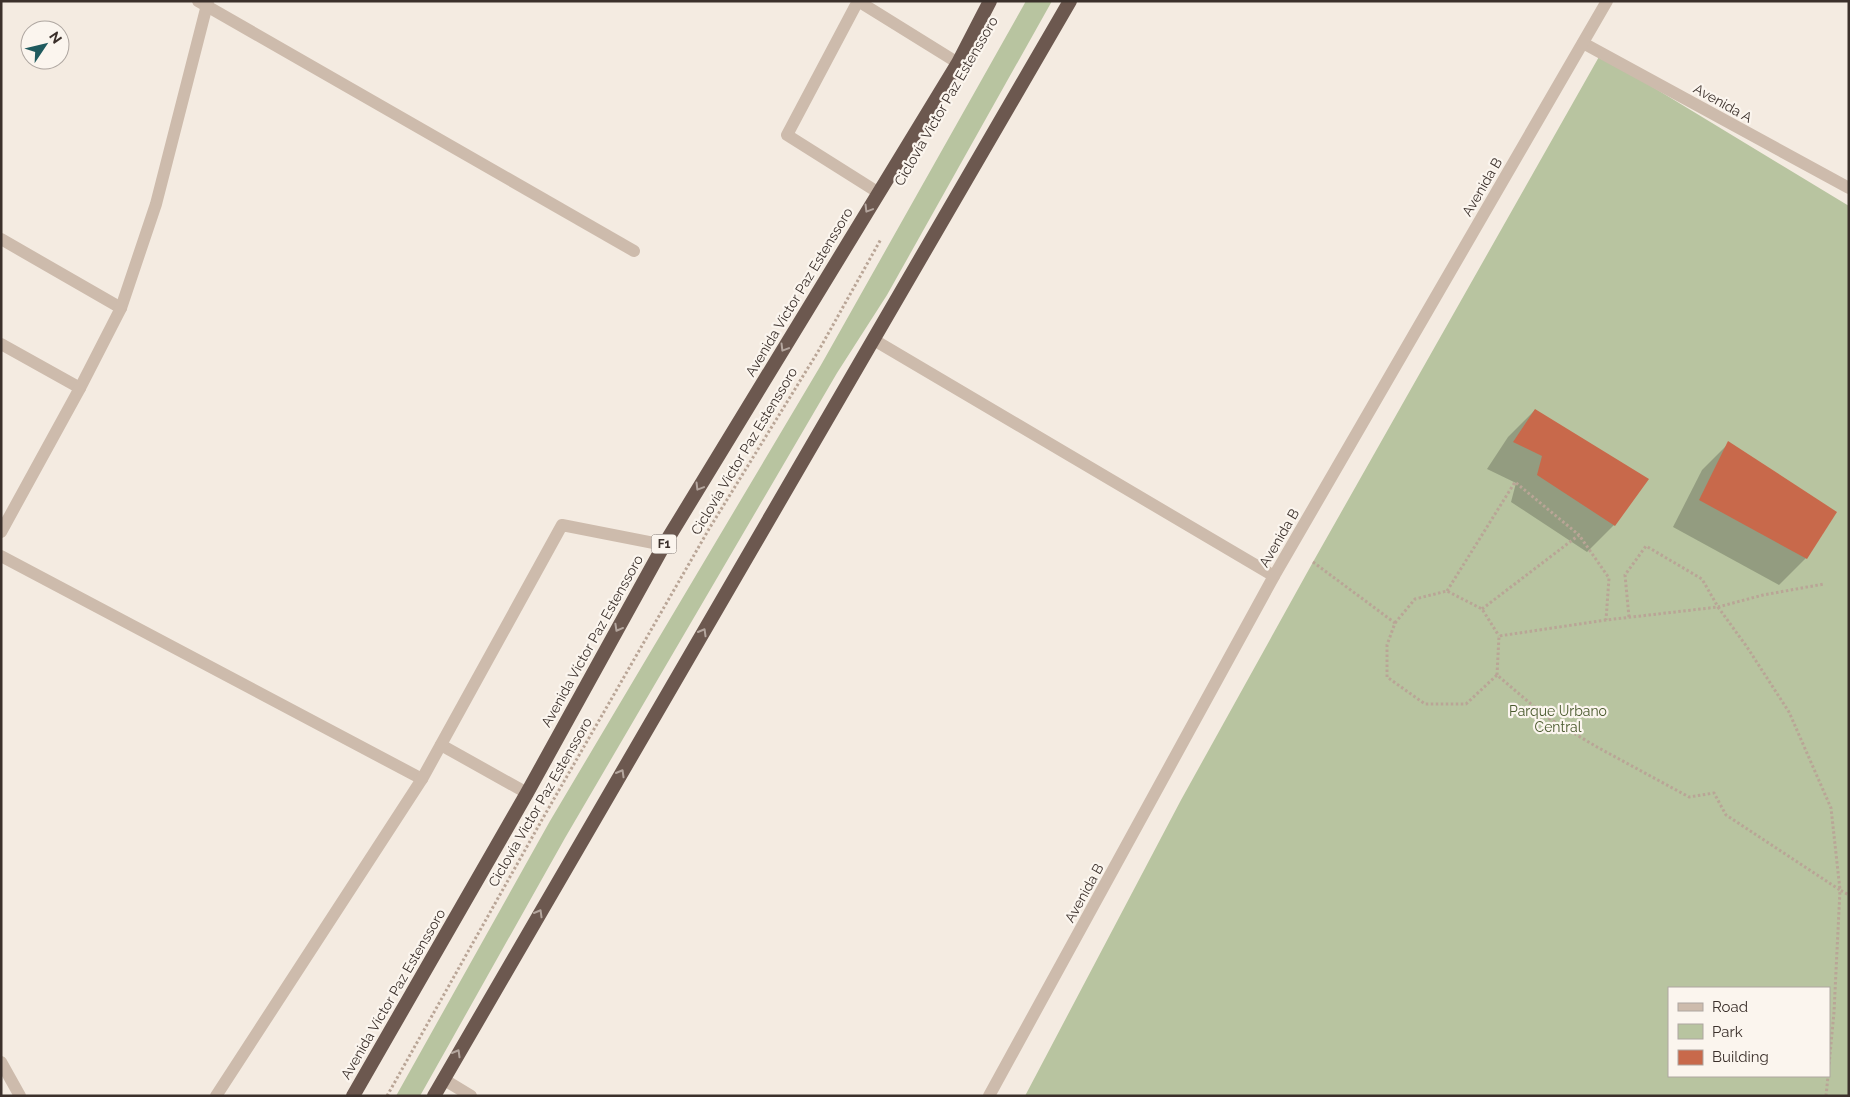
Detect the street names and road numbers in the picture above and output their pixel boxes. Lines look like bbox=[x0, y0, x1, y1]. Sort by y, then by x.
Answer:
street label: Ciclovía Victor Paz Estenssoro bbox=[891, 14, 1001, 188]
street label: Avenida A bbox=[1691, 80, 1756, 126]
street label: Avenida B bbox=[1459, 155, 1505, 219]
street label: Avenida Víctor Paz Estenssoro bbox=[742, 205, 856, 379]
street label: Ciclovía Victor Paz Estenssoro bbox=[688, 364, 800, 538]
street label: Avenida B bbox=[1256, 506, 1302, 570]
road number: F1 bbox=[652, 534, 676, 554]
street label: Avenida Víctor Paz Estenssoro bbox=[538, 552, 646, 730]
street label: Ciclovía Victor Paz Estenssoro bbox=[485, 715, 595, 889]
street label: Avenida B bbox=[1061, 861, 1107, 925]
street label: Avenida Víctor Paz Estenssoro bbox=[338, 906, 448, 1082]

